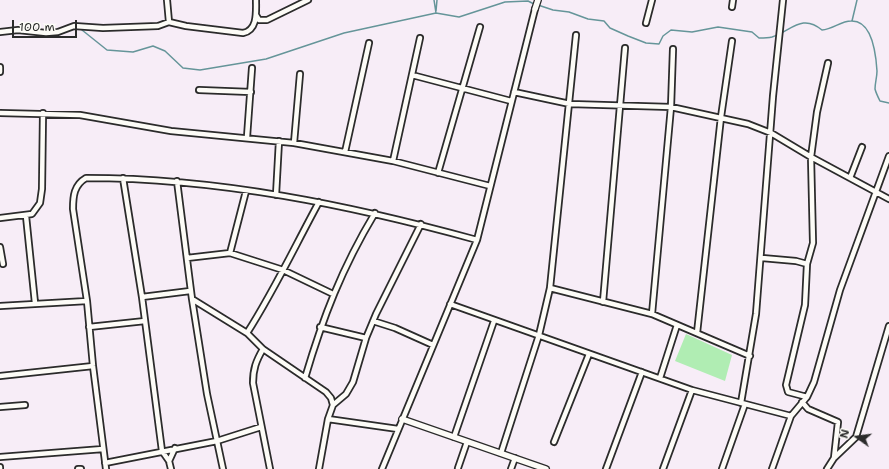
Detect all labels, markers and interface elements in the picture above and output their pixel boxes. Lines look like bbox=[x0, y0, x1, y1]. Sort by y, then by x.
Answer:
scale bar bbox=[14, 12, 79, 38]
text: 100 m bbox=[19, 19, 55, 35]
north arrow bbox=[837, 417, 877, 457]
text: N bbox=[837, 428, 853, 440]

